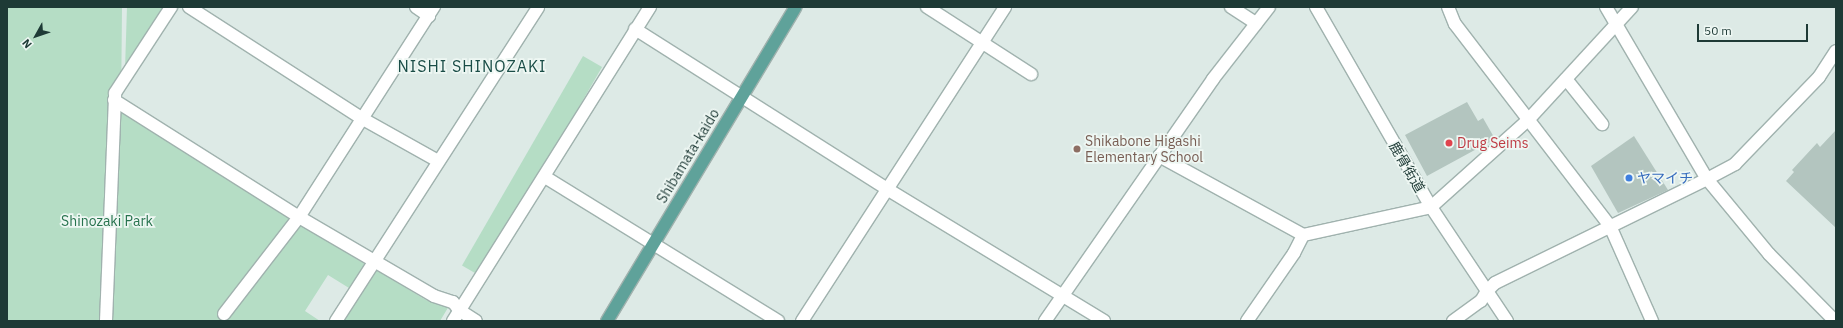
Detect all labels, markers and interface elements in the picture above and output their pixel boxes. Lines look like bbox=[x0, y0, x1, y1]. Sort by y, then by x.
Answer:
north arrow bbox=[16, 16, 56, 56]
scale bar bbox=[1699, 16, 1810, 42]
text: 50 m bbox=[1704, 23, 1732, 38]
text: N bbox=[19, 36, 35, 51]
district label: NISHI SHINOZAKI bbox=[398, 56, 546, 76]
street label: Shibamata-kaido bbox=[653, 106, 723, 206]
place label: Shikabone Higashi Elementary School bbox=[1085, 133, 1203, 166]
place label: Drug Seims bbox=[1457, 135, 1529, 151]
marker: Drug Seims bbox=[1444, 138, 1454, 148]
street label: 鹿骨街道 bbox=[1386, 139, 1428, 195]
marker: Shikabone Higashi Elementary School bbox=[1072, 144, 1082, 154]
place label: ヤマイチ bbox=[1637, 170, 1693, 186]
marker: ヤマイチ bbox=[1624, 173, 1634, 183]
park label: Shinozaki Park bbox=[61, 213, 153, 229]

